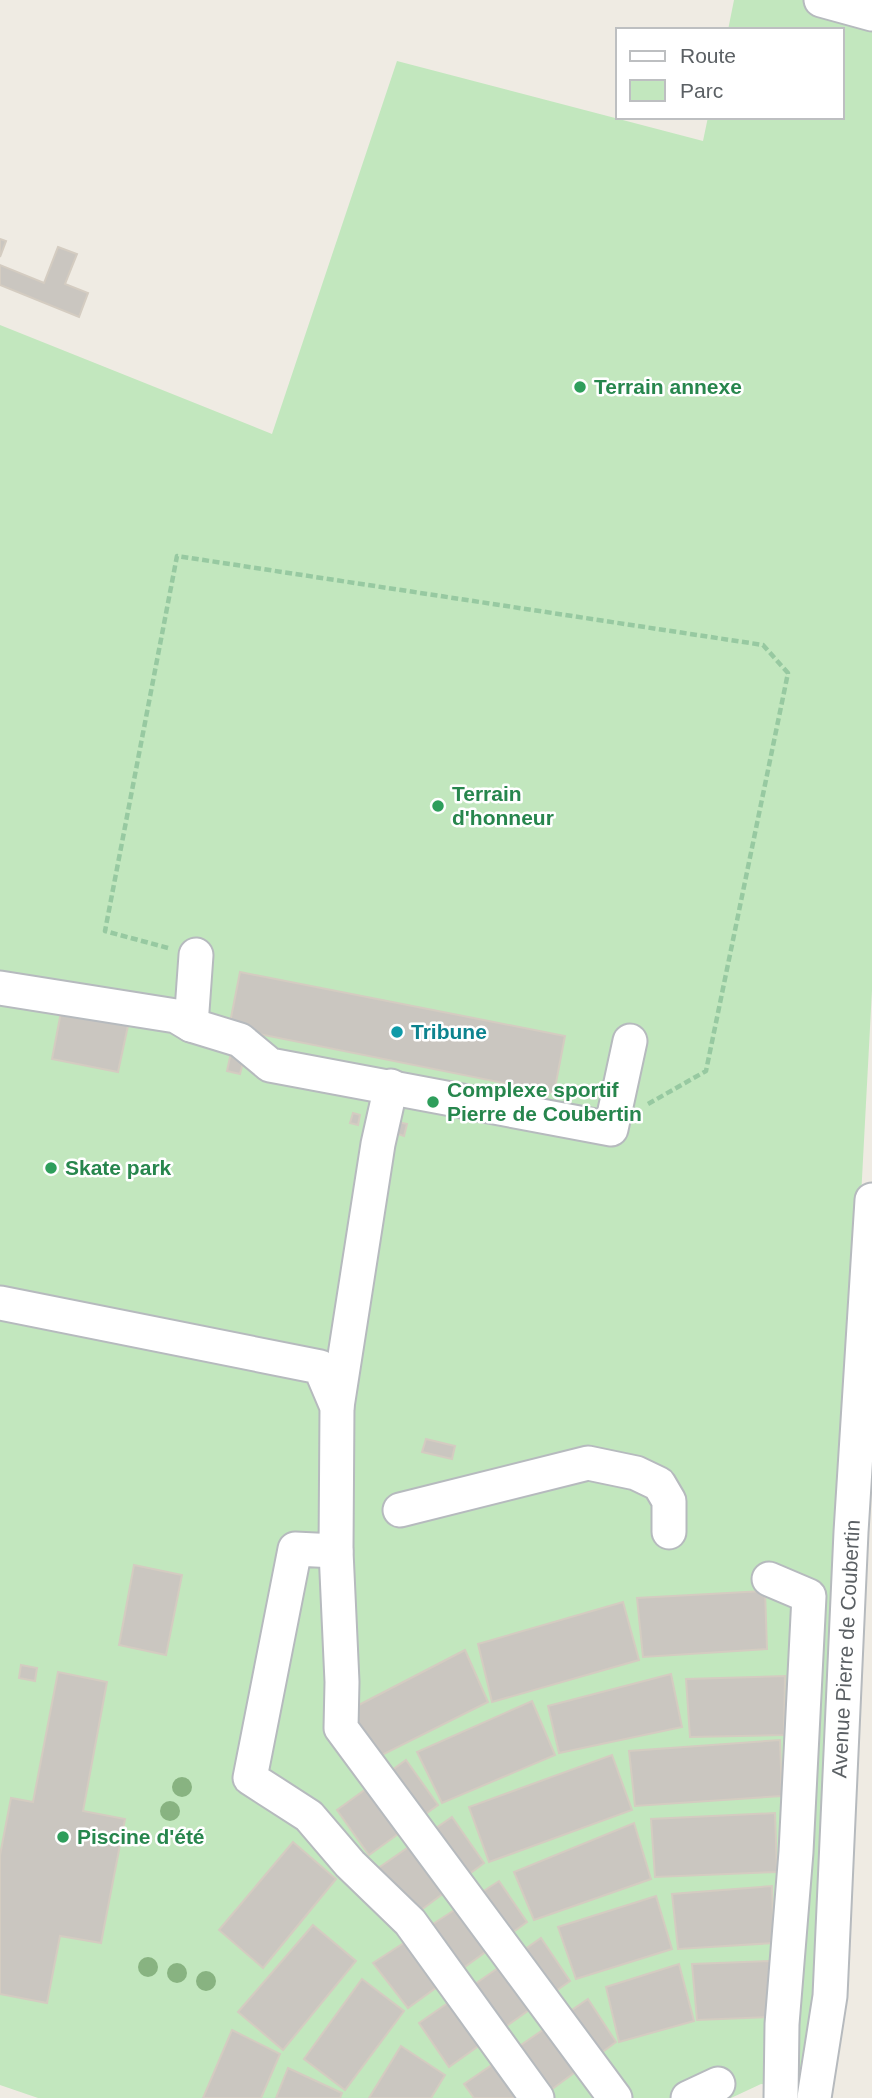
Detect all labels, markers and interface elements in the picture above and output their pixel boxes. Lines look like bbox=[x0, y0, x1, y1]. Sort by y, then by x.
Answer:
legend bbox=[616, 28, 844, 119]
text: Route bbox=[680, 44, 736, 67]
text: Parc bbox=[680, 79, 723, 102]
place label: Terrain annexe bbox=[594, 375, 742, 398]
marker: Terrain annexe bbox=[572, 379, 588, 395]
place label: Terrain d'honneur bbox=[452, 782, 554, 829]
marker: Terrain d'honneur bbox=[430, 798, 446, 814]
place label: Tribune bbox=[411, 1020, 487, 1043]
marker: Tribune bbox=[389, 1024, 405, 1040]
place label: Complexe sportif Pierre de Coubertin bbox=[447, 1078, 642, 1125]
marker: Complexe sportif Pierre de Coubertin bbox=[425, 1094, 441, 1110]
place label: Skate park bbox=[65, 1156, 172, 1179]
marker: Skate park bbox=[43, 1160, 59, 1176]
street label: Avenue Pierre de Coubertin bbox=[827, 1519, 864, 1779]
place label: Piscine d'été bbox=[77, 1825, 205, 1848]
marker: Piscine d'été bbox=[55, 1829, 71, 1845]

